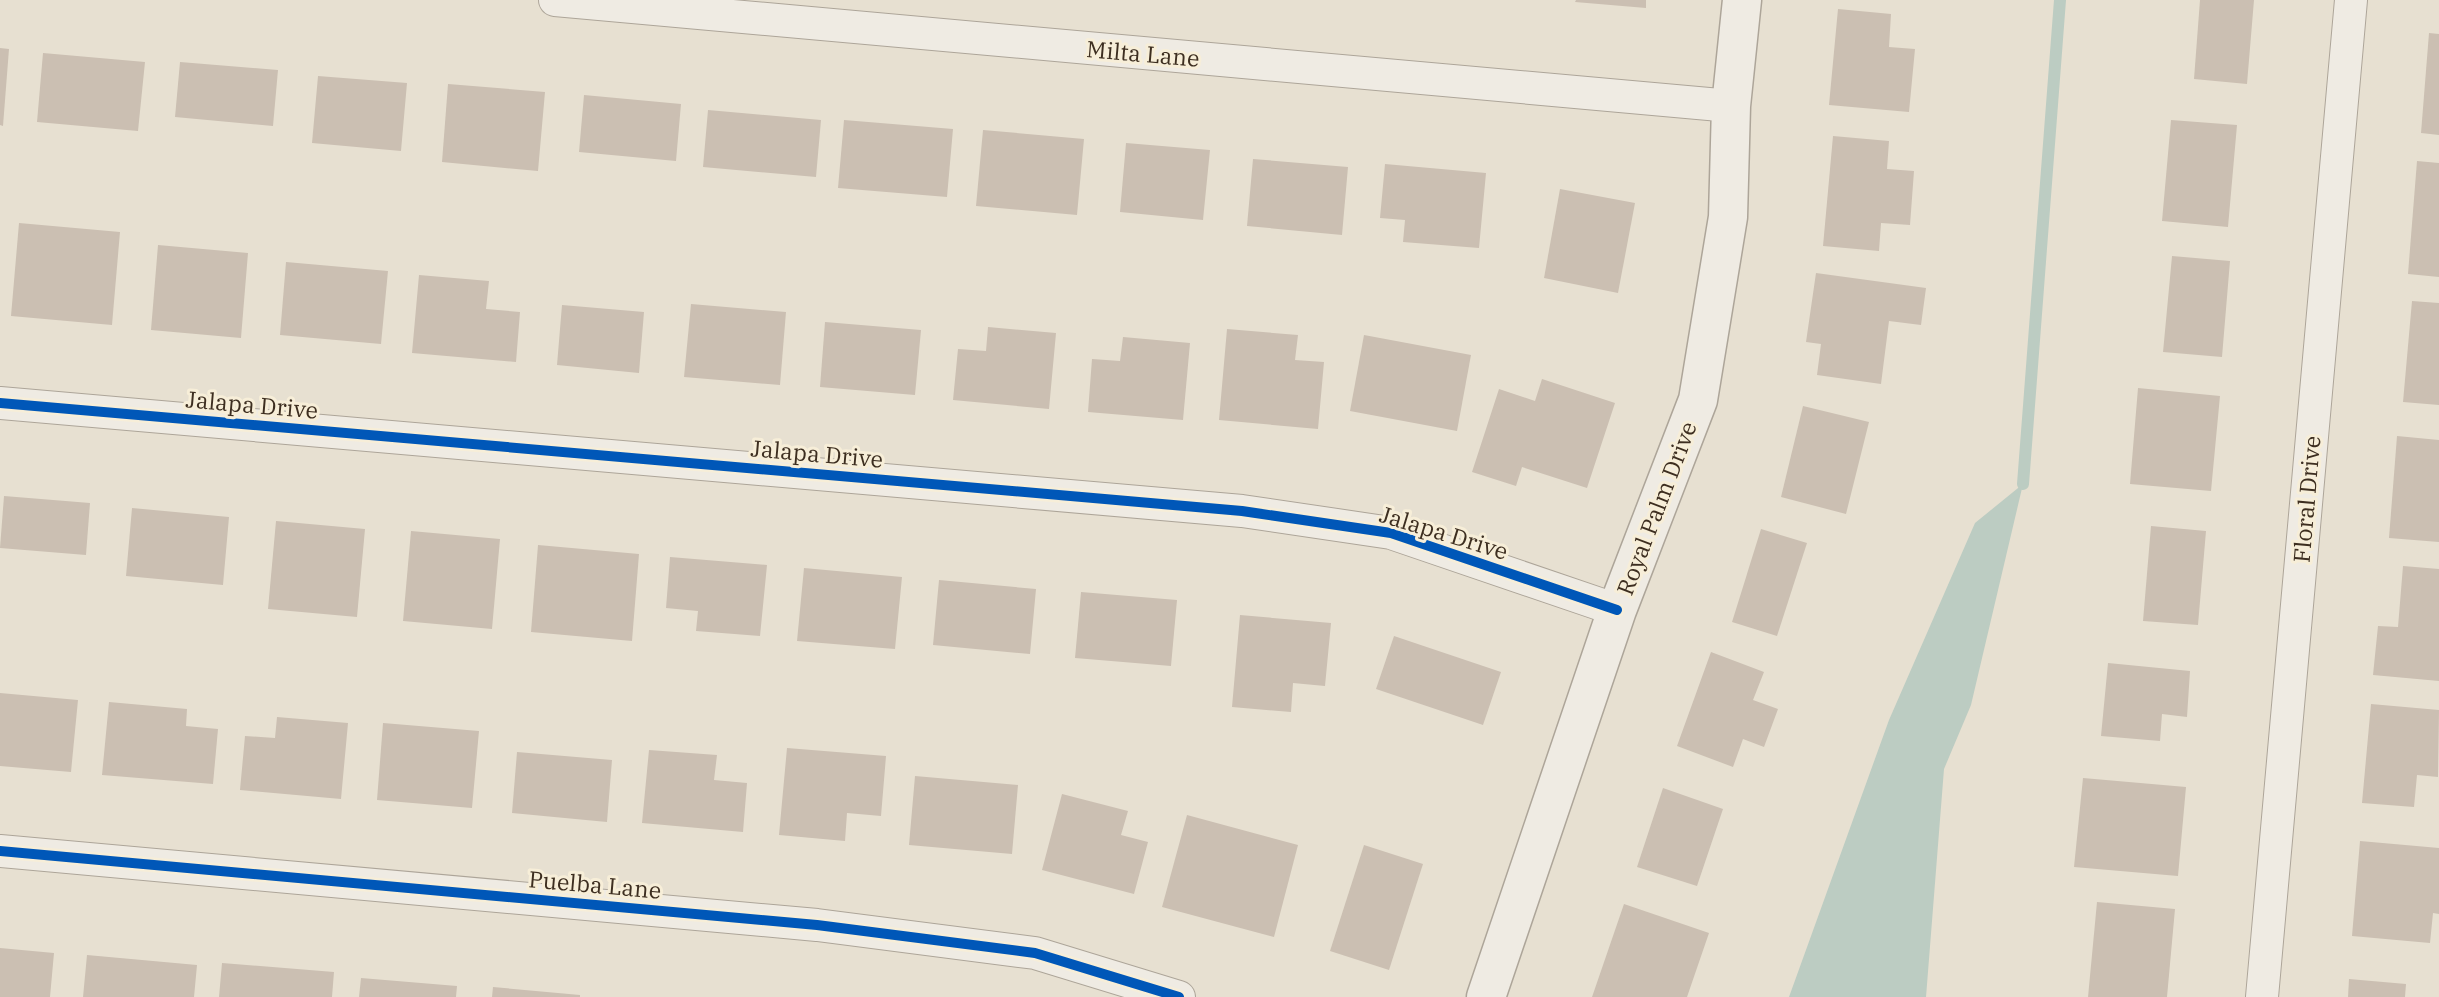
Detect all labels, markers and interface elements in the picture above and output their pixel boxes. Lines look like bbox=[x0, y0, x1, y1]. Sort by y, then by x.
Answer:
street label: Milta Lane bbox=[1085, 33, 1201, 73]
street label: Jalapa Drive bbox=[185, 383, 319, 425]
street label: Royal Palm Drive bbox=[1609, 417, 1703, 599]
street label: Jalapa Drive bbox=[750, 432, 884, 474]
street label: Floral Drive bbox=[2286, 434, 2326, 564]
street label: Jalapa Drive bbox=[1376, 498, 1512, 566]
street label: Puelba Lane bbox=[527, 863, 663, 905]

